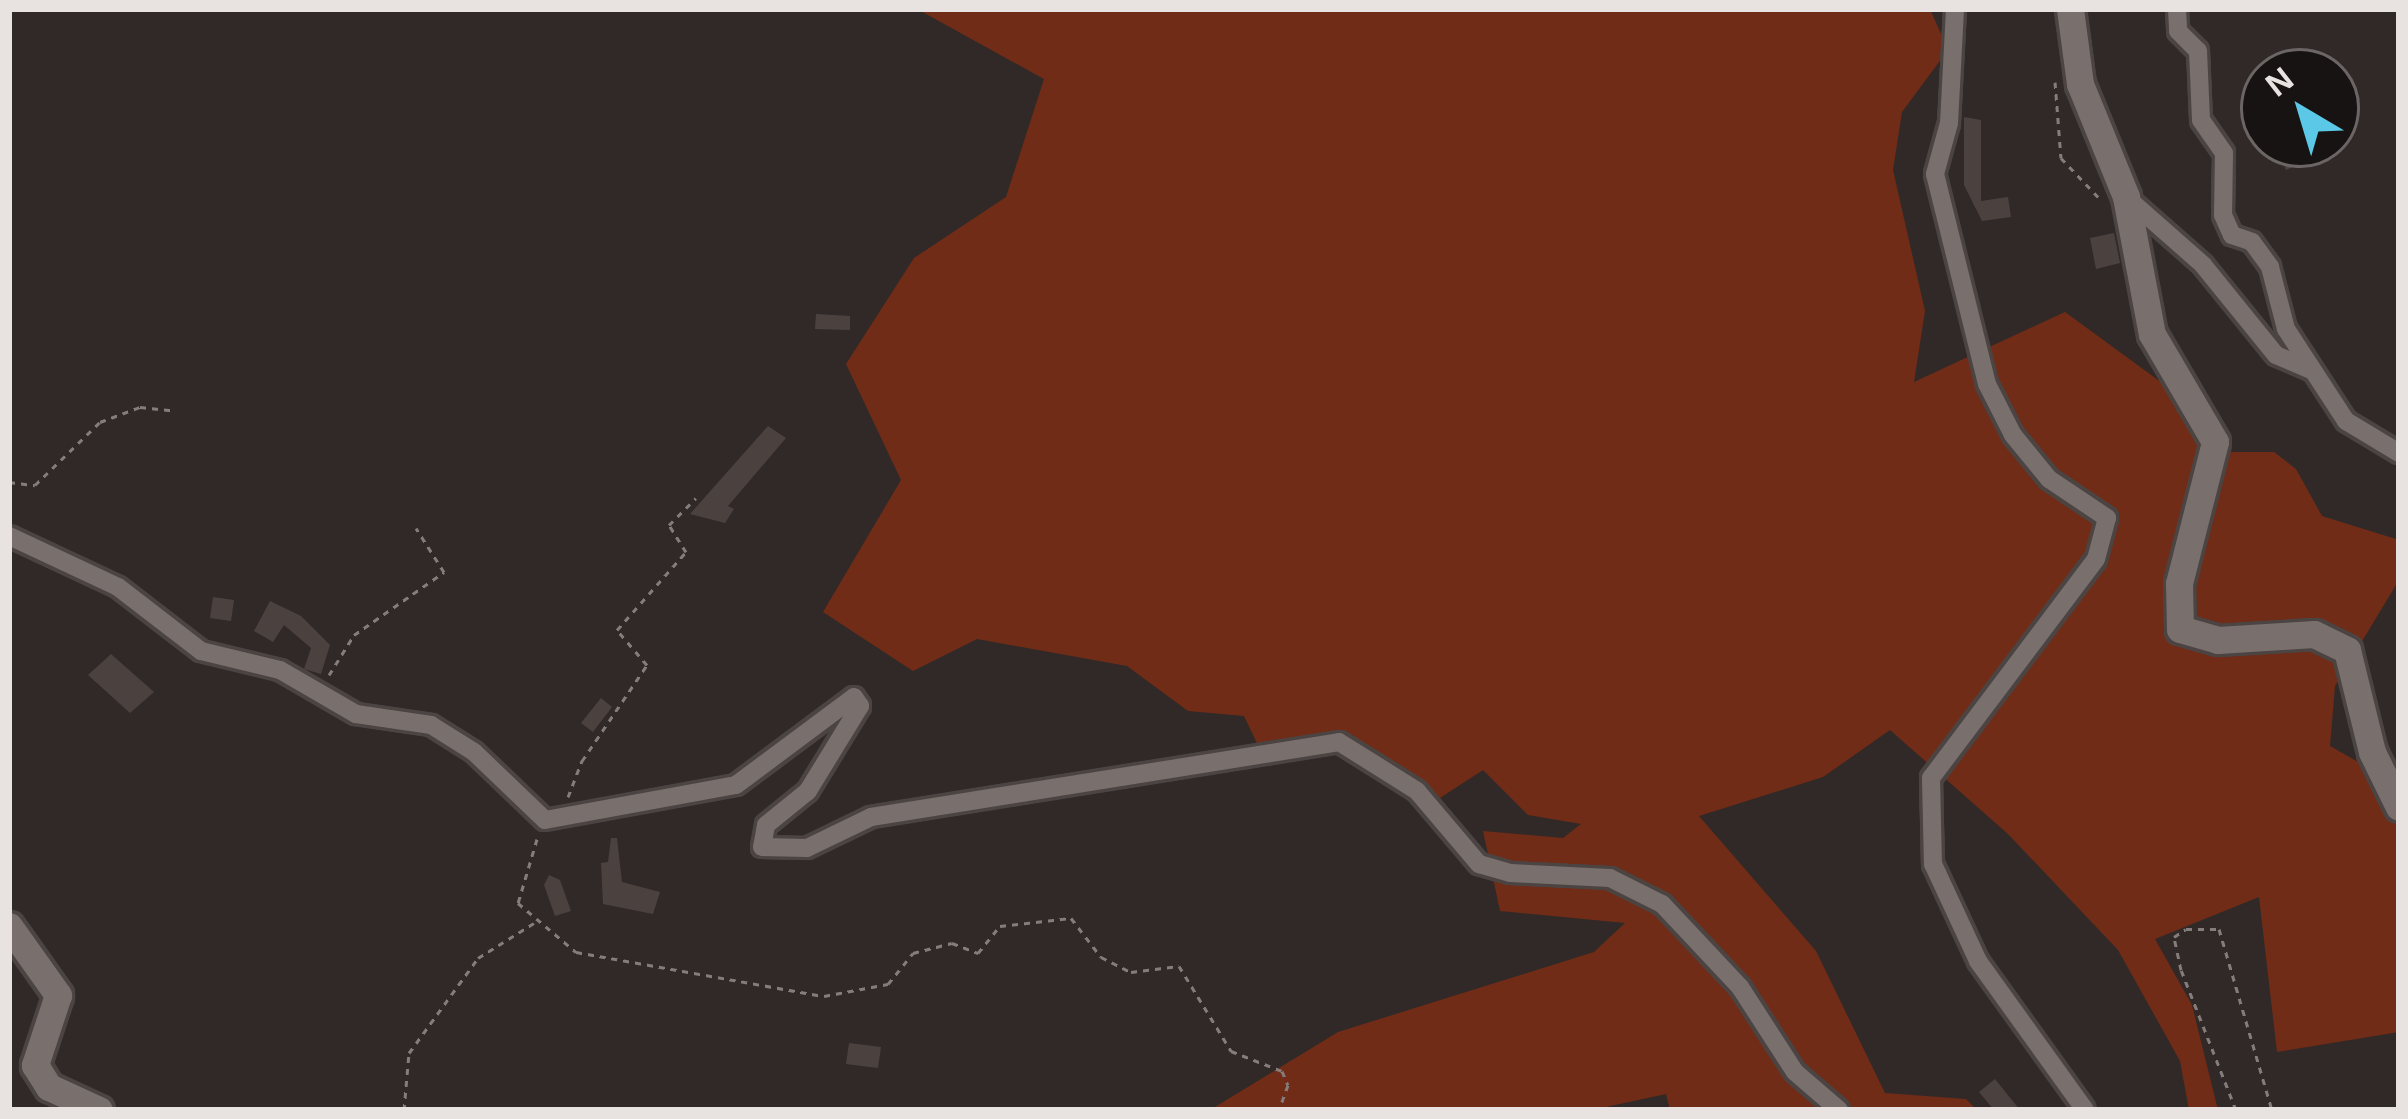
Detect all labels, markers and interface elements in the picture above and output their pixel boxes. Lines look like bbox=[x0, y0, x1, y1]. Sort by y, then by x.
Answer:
north arrow bbox=[2240, 48, 2360, 168]
text: N bbox=[2259, 60, 2300, 104]

